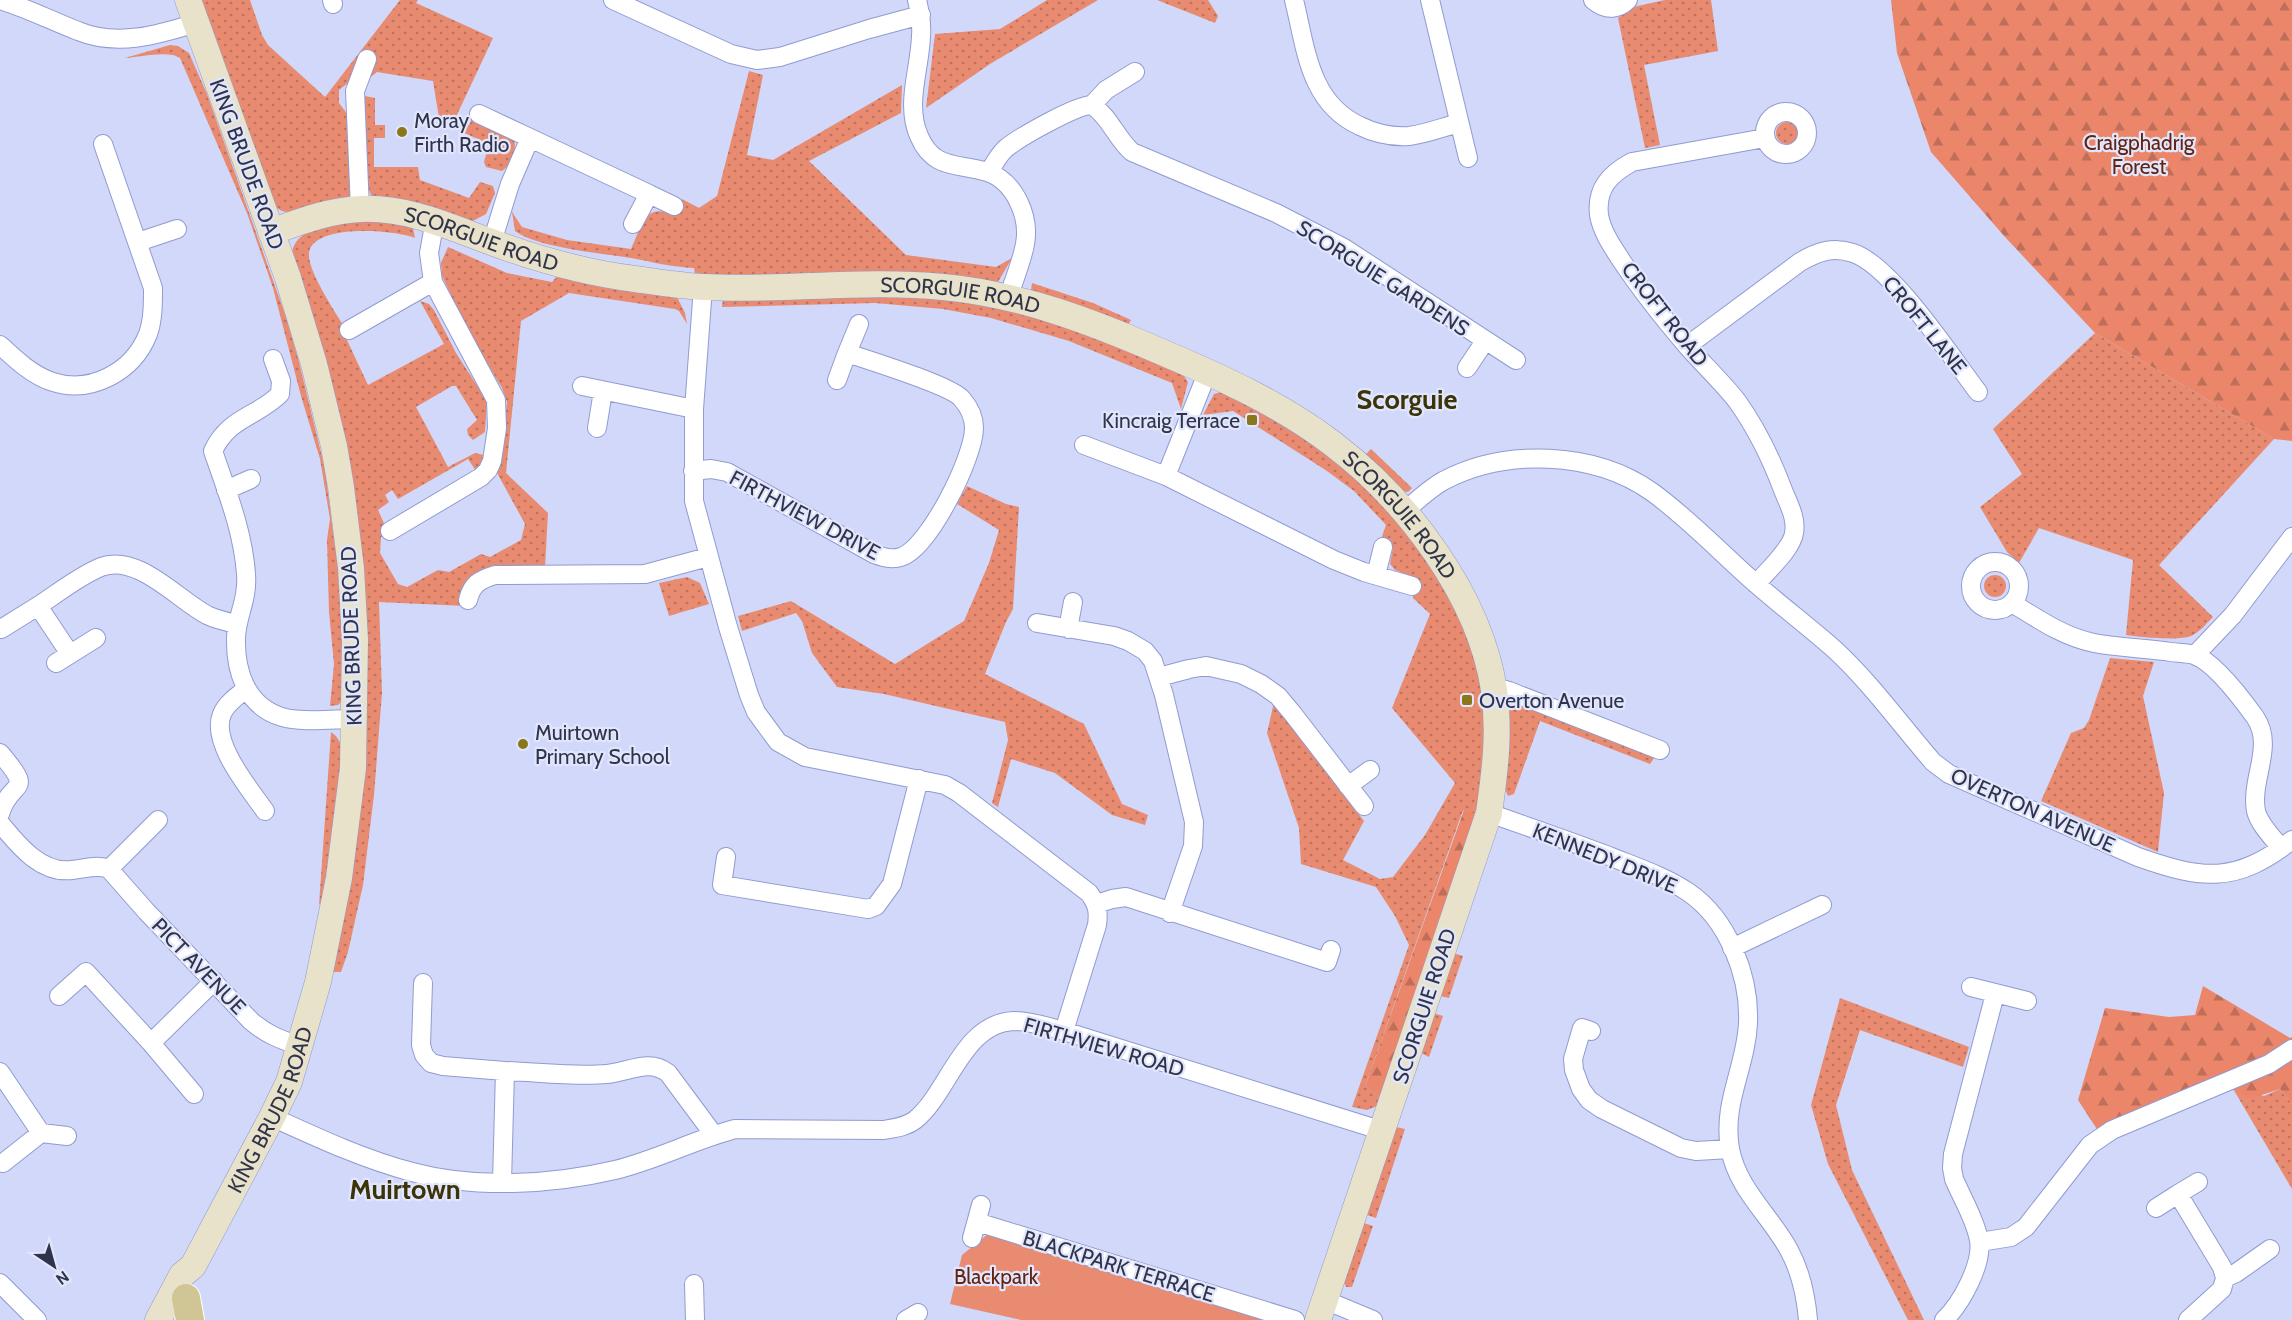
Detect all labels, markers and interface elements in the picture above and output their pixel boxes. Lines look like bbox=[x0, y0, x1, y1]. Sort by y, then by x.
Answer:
street label: KING BRUDE ROAD bbox=[205, 75, 289, 253]
place label: Moray Firth Radio bbox=[414, 108, 509, 157]
marker: Moray Firth Radio bbox=[395, 125, 409, 139]
park label: Craigphadrig Forest bbox=[2084, 130, 2195, 179]
street label: SCORGUIE ROAD bbox=[402, 201, 561, 276]
street label: SCORGUIE GARDENS bbox=[1292, 215, 1474, 341]
street label: CROFT ROAD bbox=[1616, 257, 1714, 371]
street label: CROFT LANE bbox=[1878, 271, 1972, 379]
street label: SCORGUIE ROAD bbox=[880, 272, 1043, 318]
district label: Scorguie bbox=[1357, 383, 1458, 416]
place label: Kincraig Terrace bbox=[1102, 408, 1240, 433]
marker: Kincraig Terrace bbox=[1245, 413, 1259, 427]
street label: SCORGUIE ROAD bbox=[1338, 445, 1462, 583]
street label: FIRTHVIEW DRIVE bbox=[725, 465, 885, 565]
street label: KING BRUDE ROAD bbox=[335, 546, 367, 726]
place label: Overton Avenue bbox=[1479, 688, 1625, 713]
marker: Overton Avenue bbox=[1460, 693, 1474, 707]
place label: Muirtown Primary School bbox=[535, 720, 670, 769]
marker: Muirtown Primary School bbox=[516, 737, 530, 751]
street label: OVERTON AVENUE bbox=[1947, 763, 2119, 857]
street label: KENNEDY DRIVE bbox=[1529, 818, 1681, 898]
street label: PICT AVENUE bbox=[147, 913, 251, 1019]
street label: SCORGUIE ROAD bbox=[1387, 925, 1461, 1087]
street label: FIRTHVIEW ROAD bbox=[1021, 1012, 1187, 1082]
street label: KING BRUDE ROAD bbox=[222, 1024, 317, 1197]
district label: Muirtown bbox=[349, 1173, 461, 1206]
street label: BLACKPARK TERRACE bbox=[1020, 1225, 1218, 1307]
north arrow bbox=[24, 1236, 84, 1296]
park label: Blackpark bbox=[954, 1264, 1039, 1289]
text: N bbox=[52, 1267, 73, 1289]

